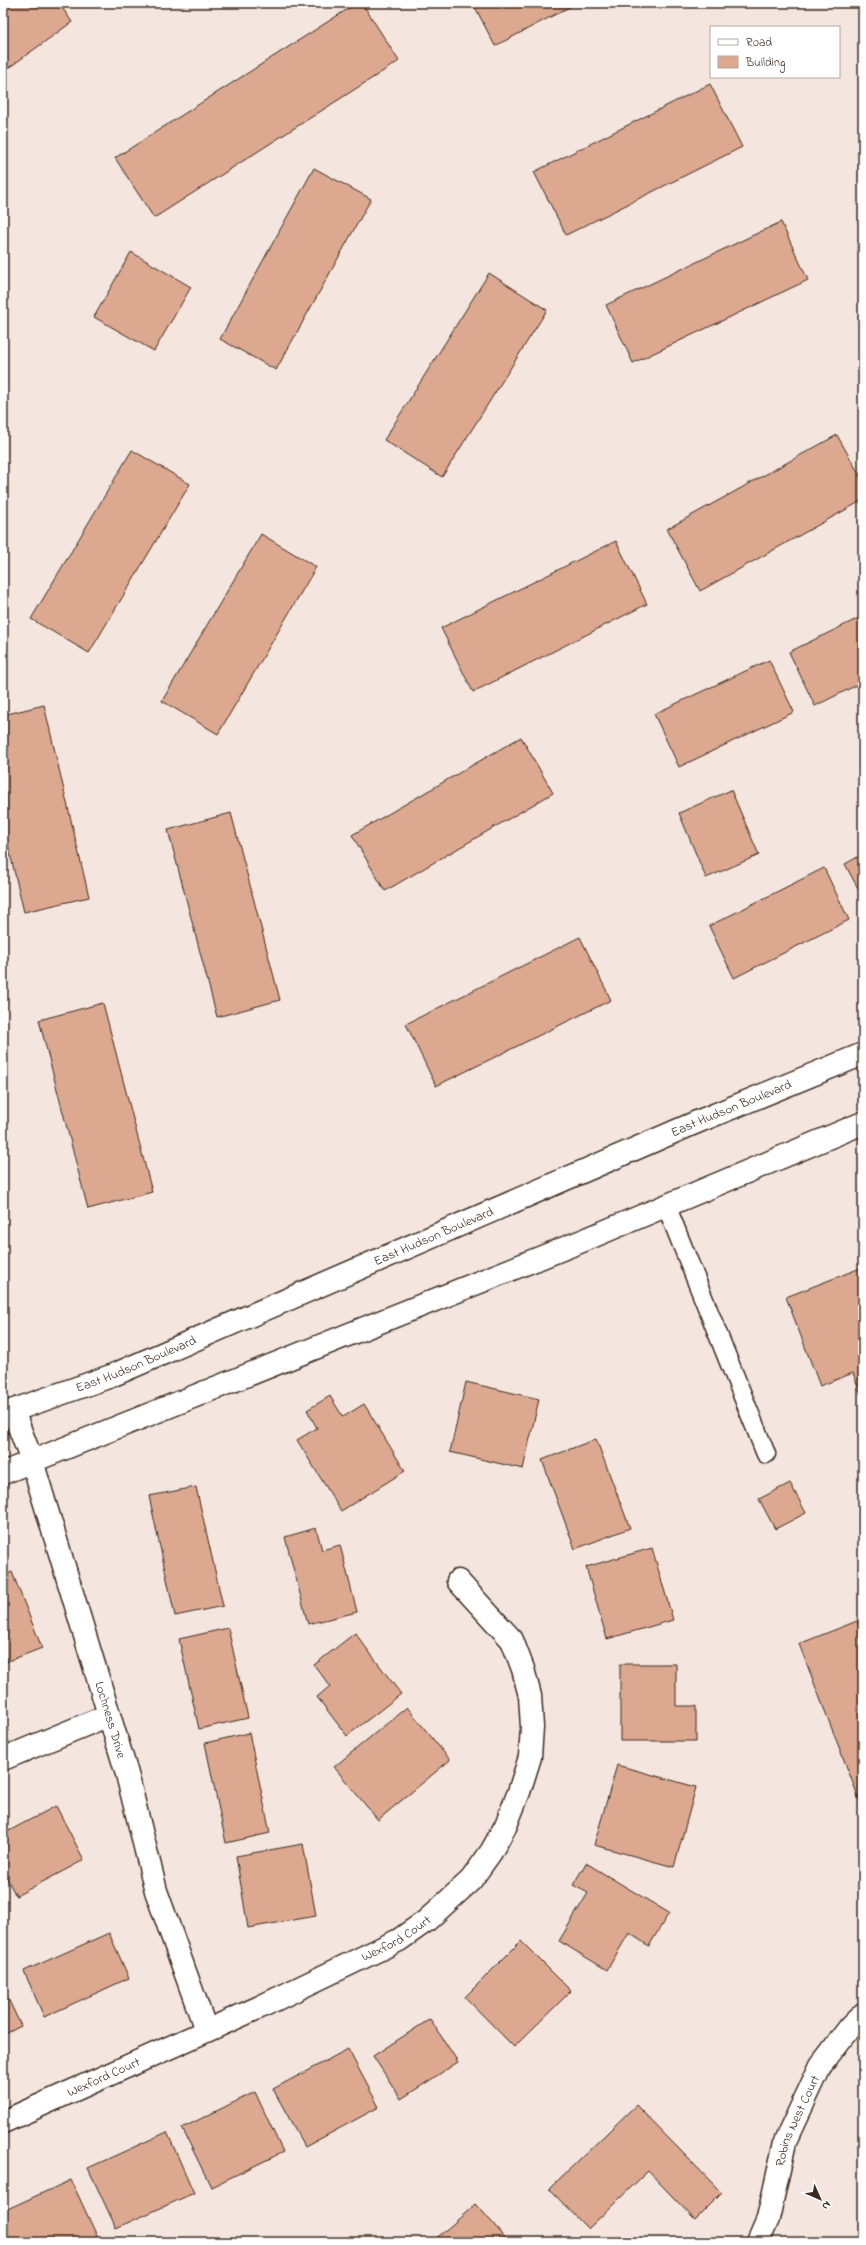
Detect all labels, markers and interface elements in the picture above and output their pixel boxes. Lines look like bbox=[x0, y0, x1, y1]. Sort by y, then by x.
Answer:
legend bbox=[710, 26, 840, 78]
text: Road bbox=[746, 34, 772, 52]
text: Building bbox=[745, 54, 785, 73]
street label: East Hudson Boulevard bbox=[668, 1075, 795, 1142]
street label: East Hudson Boulevard bbox=[371, 1202, 497, 1271]
street label: East Hudson Boulevard bbox=[73, 1330, 200, 1397]
street label: Lochness Drive bbox=[90, 1679, 131, 1761]
street label: Wexford Court bbox=[358, 1911, 436, 1966]
street label: Wexford Court bbox=[64, 2052, 143, 2102]
street label: Robins Nest Court bbox=[770, 2071, 825, 2168]
north arrow bbox=[800, 2179, 840, 2219]
text: N bbox=[818, 2197, 835, 2214]

